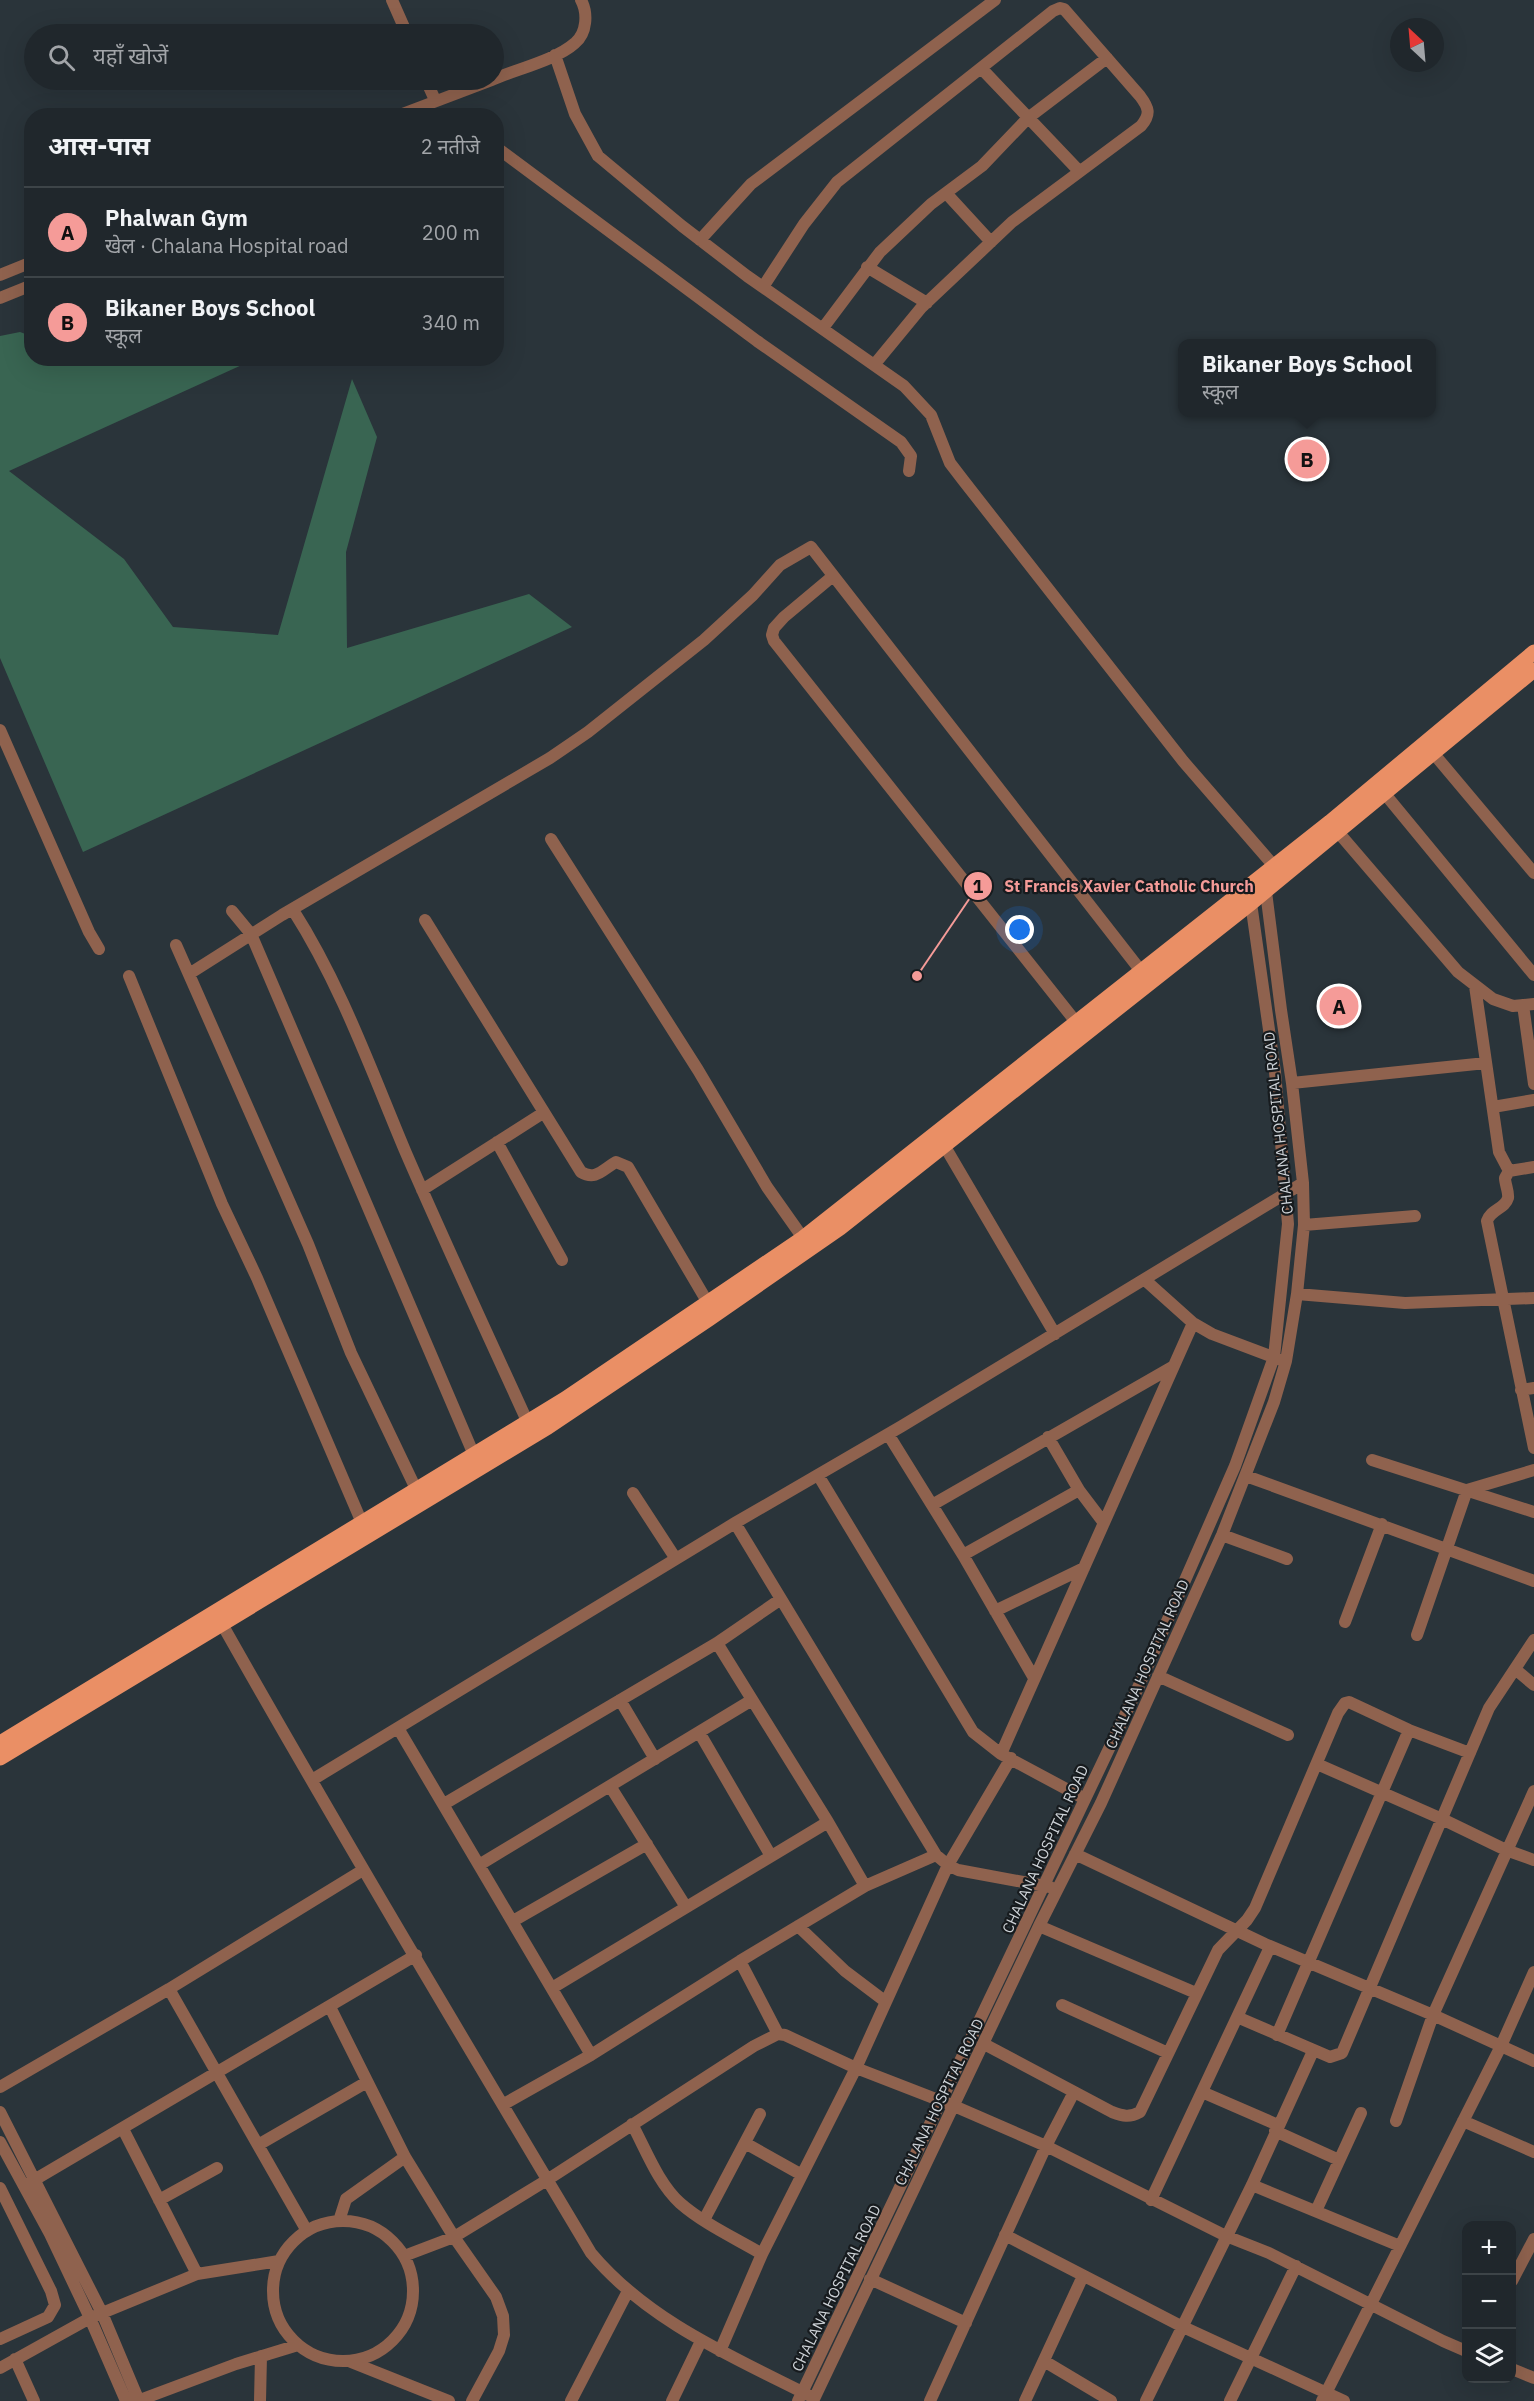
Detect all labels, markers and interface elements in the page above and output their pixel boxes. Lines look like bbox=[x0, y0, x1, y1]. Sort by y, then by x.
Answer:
north arrow bbox=[1390, 18, 1444, 72]
search box bbox=[24, 24, 504, 90]
icon: search bbox=[45, 41, 78, 74]
text: यहाँ खोजें bbox=[93, 41, 168, 70]
text: आस-पास bbox=[48, 128, 150, 162]
text: 2 नतीजे bbox=[421, 133, 480, 160]
text: Phalwan Gym bbox=[105, 203, 248, 232]
text: A bbox=[61, 219, 74, 246]
text: 200 m bbox=[422, 219, 480, 246]
text: खेल · Chalana Hospital road bbox=[105, 232, 348, 259]
text: Bikaner Boys School bbox=[105, 293, 315, 322]
text: B bbox=[61, 309, 74, 336]
text: 340 m bbox=[422, 309, 480, 336]
text: स्कूल bbox=[105, 322, 142, 349]
popup bbox=[1178, 339, 1436, 417]
text: Bikaner Boys School bbox=[1202, 349, 1412, 378]
text: स्कूल bbox=[1202, 378, 1239, 405]
pin: B bbox=[1288, 436, 1326, 482]
callout: St Francis Xavier Catholic Church bbox=[963, 869, 1266, 903]
text: 1 bbox=[973, 875, 984, 898]
text: St Francis Xavier Catholic Church bbox=[1004, 876, 1254, 896]
your location bbox=[1005, 915, 1034, 944]
pin: A bbox=[1320, 984, 1358, 1028]
street label: CHALANA HOSPITAL ROAD bbox=[1259, 1031, 1297, 1215]
street label: CHALANA HOSPITAL ROAD bbox=[1101, 1576, 1193, 1752]
street label: CHALANA HOSPITAL ROAD bbox=[998, 1762, 1092, 1936]
street label: CHALANA HOSPITAL ROAD bbox=[890, 2015, 988, 2189]
street label: CHALANA HOSPITAL ROAD bbox=[787, 2201, 885, 2375]
map controls bbox=[1462, 2221, 1516, 2383]
button: + bbox=[1462, 2221, 1516, 2275]
button: − bbox=[1462, 2275, 1516, 2329]
button: layers bbox=[1462, 2329, 1516, 2383]

